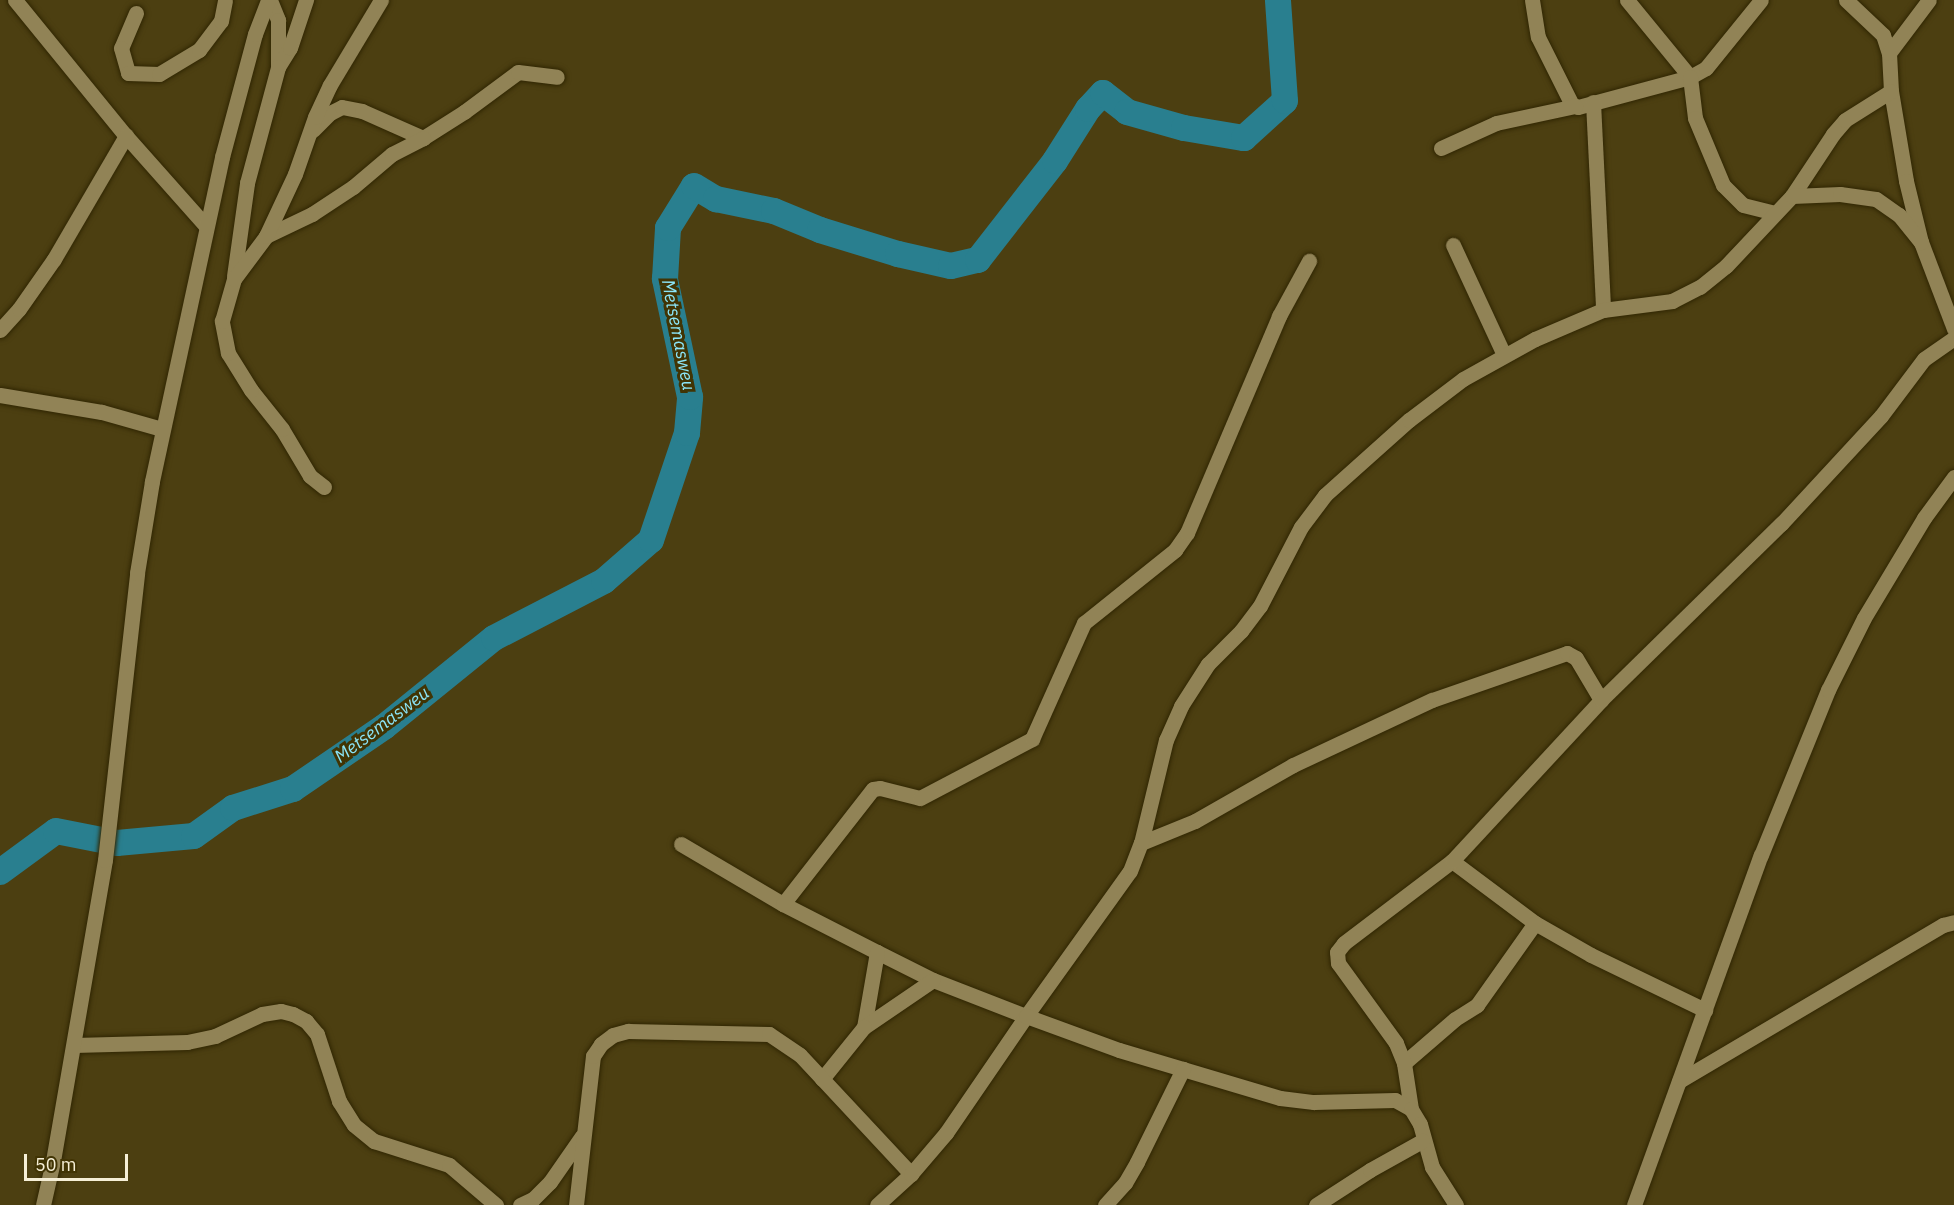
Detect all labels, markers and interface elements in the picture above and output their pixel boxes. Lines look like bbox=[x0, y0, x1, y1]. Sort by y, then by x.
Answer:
water label: Metsemasweu bbox=[657, 278, 699, 392]
water label: Metsemasweu bbox=[330, 682, 434, 768]
scale bar bbox=[27, 1142, 130, 1180]
text: 50 m bbox=[35, 1153, 77, 1176]

